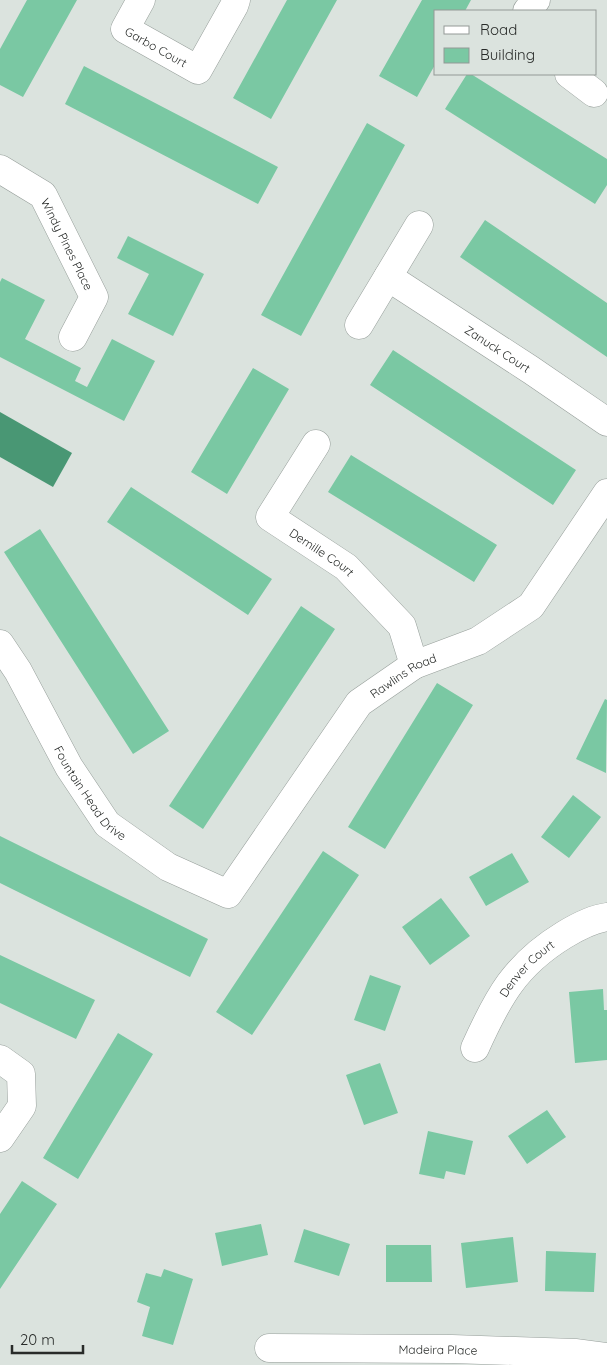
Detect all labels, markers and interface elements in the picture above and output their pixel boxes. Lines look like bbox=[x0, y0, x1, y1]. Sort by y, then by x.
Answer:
legend bbox=[434, 10, 597, 75]
text: Road bbox=[480, 20, 517, 39]
street label: Garbo Court bbox=[123, 23, 190, 70]
text: Building bbox=[480, 45, 535, 64]
street label: Windy Pines Place bbox=[38, 195, 97, 293]
street label: Zanuck Court bbox=[462, 322, 533, 375]
street label: Demille Court bbox=[287, 525, 358, 579]
street label: Rawlins Road bbox=[367, 650, 438, 701]
street label: Fountain Head Drive bbox=[52, 743, 130, 843]
street label: Denver Court bbox=[495, 936, 557, 1000]
scale bar bbox=[12, 1322, 84, 1354]
text: 20 m bbox=[20, 1330, 55, 1349]
street label: Madeira Place bbox=[398, 1341, 478, 1357]

